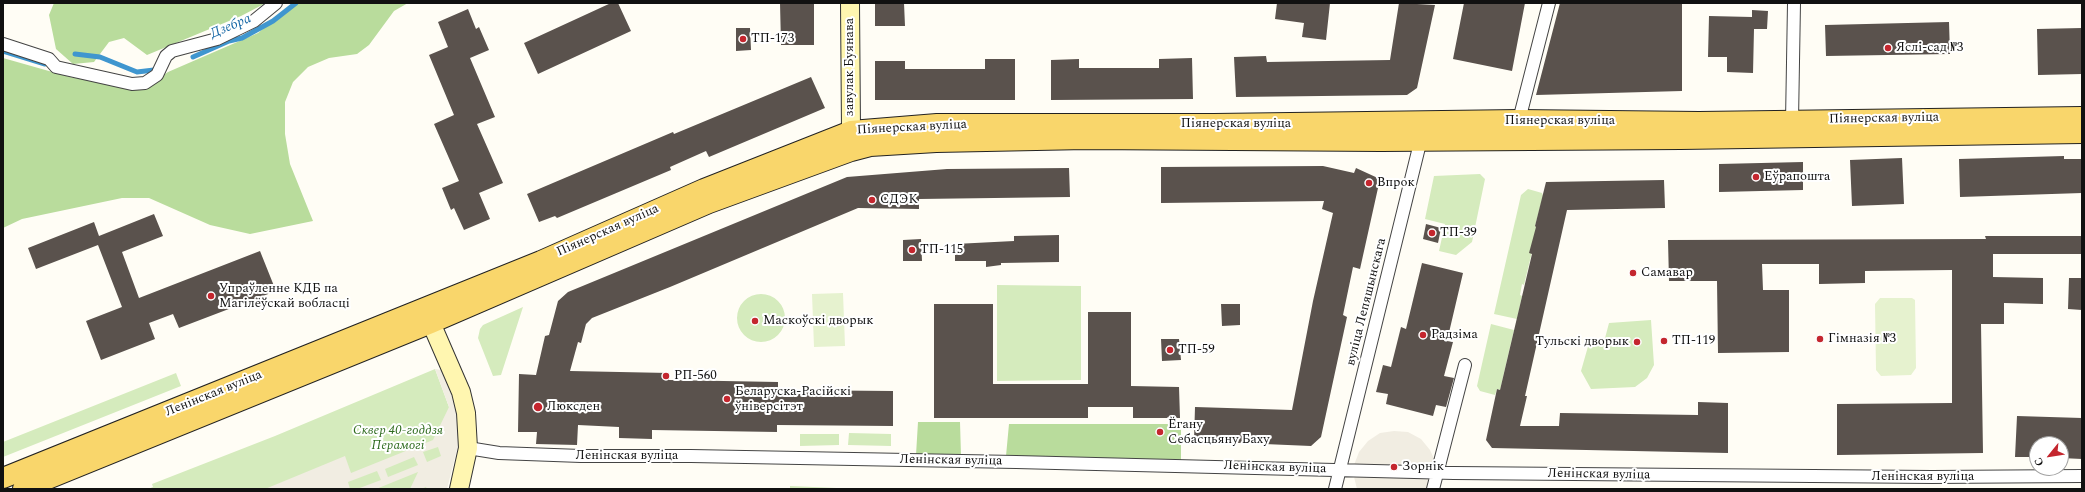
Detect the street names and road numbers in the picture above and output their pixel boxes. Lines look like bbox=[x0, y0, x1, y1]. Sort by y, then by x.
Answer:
street label: завулак Буянава bbox=[842, 18, 858, 116]
street label: Піянерская вуліца bbox=[1829, 110, 1939, 128]
street label: Піянерская вуліца bbox=[1505, 113, 1615, 129]
street label: Піянерская вуліца bbox=[1181, 116, 1291, 132]
street label: Піянерская вуліца bbox=[857, 117, 967, 139]
street label: Піянерская вуліца bbox=[554, 201, 662, 261]
street label: вуліца Лепяшынскага bbox=[1344, 237, 1390, 367]
street label: Ленінская вуліца bbox=[163, 368, 265, 420]
street label: Ленінская вуліца bbox=[576, 448, 678, 464]
street label: Ленінская вуліца bbox=[899, 452, 1003, 470]
street label: Ленінская вуліца bbox=[1223, 458, 1327, 478]
street label: Ленінская вуліца bbox=[1547, 466, 1651, 484]
street label: Ленінская вуліца bbox=[1872, 469, 1974, 485]

